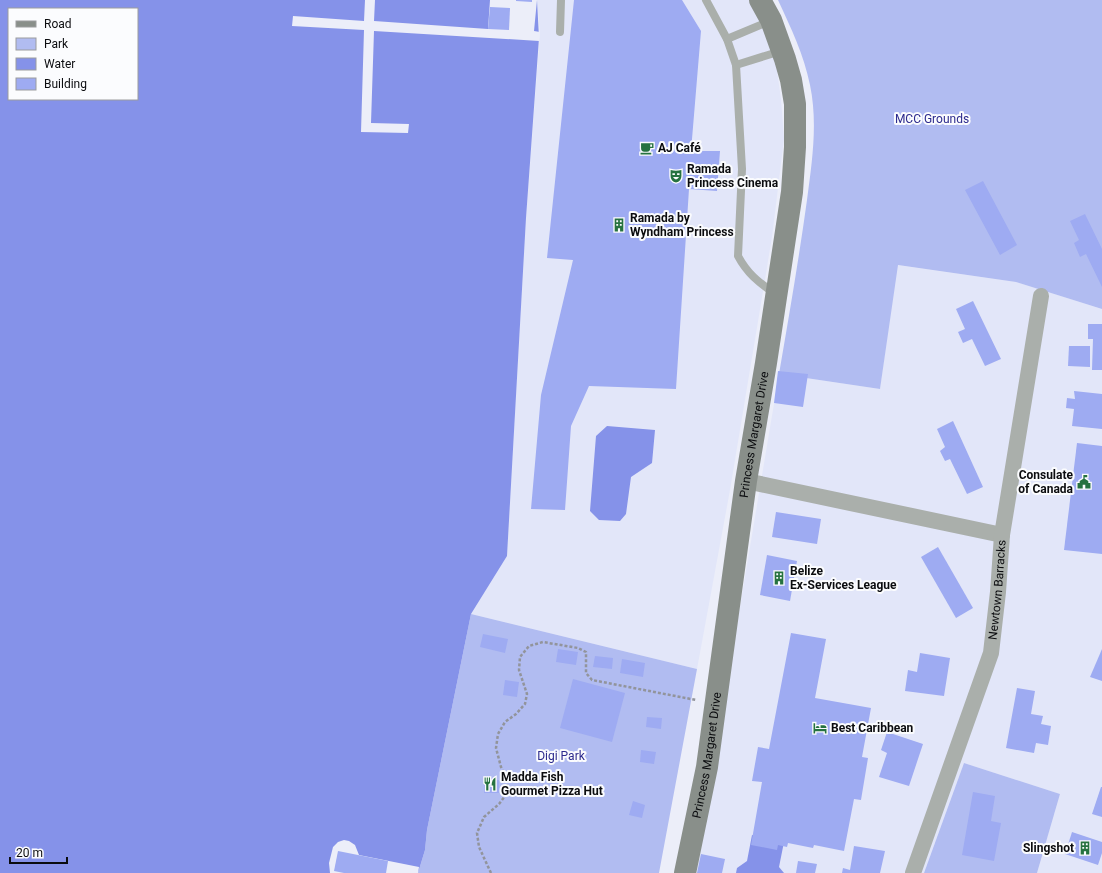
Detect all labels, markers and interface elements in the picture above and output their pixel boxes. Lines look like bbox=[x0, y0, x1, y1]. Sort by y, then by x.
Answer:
legend bbox=[8, 8, 138, 100]
text: Road bbox=[44, 17, 72, 31]
text: Park bbox=[44, 37, 69, 51]
text: Water bbox=[44, 57, 75, 71]
text: Building bbox=[44, 77, 87, 91]
park label: MCC Grounds bbox=[895, 112, 969, 126]
cafe icon: AJ Café bbox=[639, 140, 655, 156]
place label: AJ Café bbox=[658, 141, 701, 155]
place label: Ramada Princess Cinema bbox=[687, 162, 779, 190]
theatre icon: Ramada Princess Cinema bbox=[668, 168, 684, 184]
place label: Ramada by Wyndham Princess bbox=[630, 211, 734, 239]
building icon: Ramada by Wyndham Princess bbox=[611, 217, 627, 233]
street label: Princess Margaret Drive bbox=[737, 370, 771, 499]
place label: Consulate of Canada bbox=[1018, 468, 1074, 496]
public building icon: Consulate of Canada bbox=[1076, 474, 1092, 490]
street label: Newtown Barracks bbox=[986, 539, 1009, 640]
place label: Belize Ex-Services League bbox=[790, 564, 897, 592]
building icon: Belize Ex-Services League bbox=[771, 570, 787, 586]
street label: Princess Margaret Drive bbox=[690, 691, 724, 819]
hotel icon: Best Caribbean bbox=[812, 720, 828, 736]
place label: Best Caribbean bbox=[831, 721, 914, 735]
park label: Digi Park bbox=[537, 749, 586, 763]
place label: Madda Fish Gourmet Pizza Hut bbox=[501, 770, 603, 798]
restaurant icon: Madda Fish Gourmet Pizza Hut bbox=[482, 776, 498, 792]
scale bar bbox=[10, 839, 67, 865]
building icon: Slingshot bbox=[1077, 840, 1093, 856]
place label: Slingshot bbox=[1023, 841, 1074, 855]
text: 20 m bbox=[16, 846, 43, 860]

